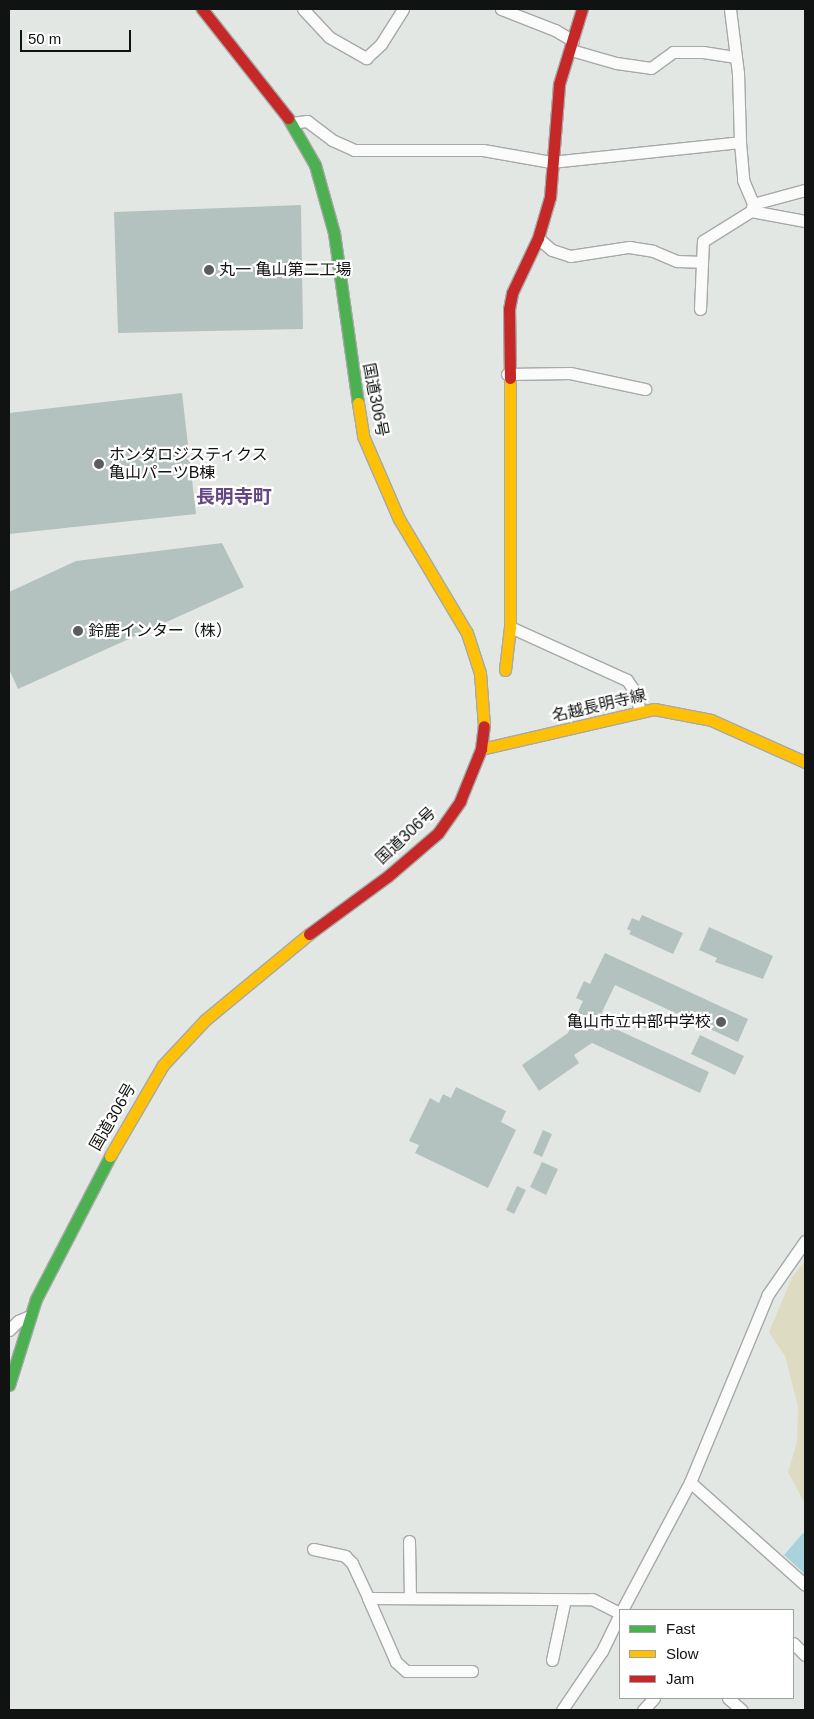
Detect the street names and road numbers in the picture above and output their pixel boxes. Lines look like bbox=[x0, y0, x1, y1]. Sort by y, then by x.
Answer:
street label: 国道306号 bbox=[358, 362, 392, 438]
street label: 名越長明寺線 bbox=[550, 686, 648, 726]
street label: 国道306号 bbox=[372, 804, 440, 868]
street label: 国道306号 bbox=[86, 1080, 140, 1154]

